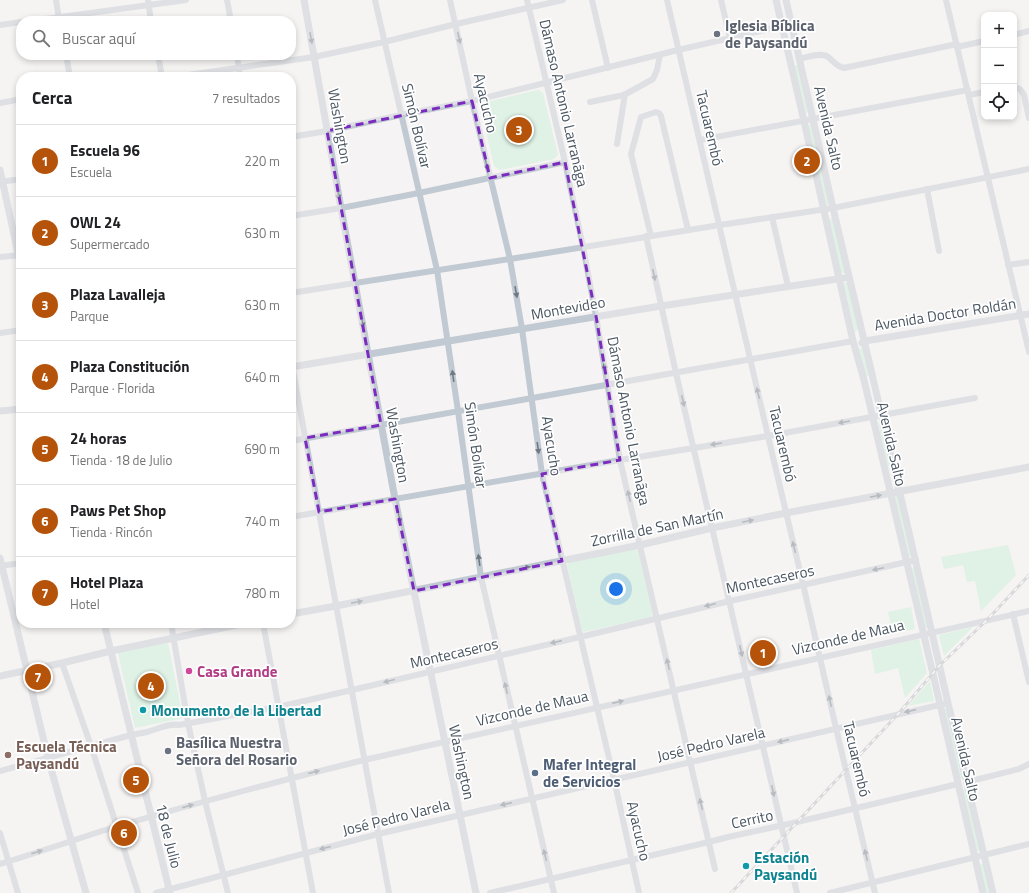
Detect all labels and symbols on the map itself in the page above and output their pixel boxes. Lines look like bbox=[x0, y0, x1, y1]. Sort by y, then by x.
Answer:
place label: Iglesia Bíblica de Paysandú bbox=[725, 14, 815, 54]
street label: Dámaso Antonio Larranãga bbox=[534, 17, 595, 190]
marker: Iglesia Bíblica de Paysandú bbox=[712, 29, 722, 39]
one-way arrow bbox=[308, 32, 314, 45]
one-way arrow bbox=[456, 32, 462, 44]
street label: Ayacucho bbox=[468, 71, 504, 135]
street label: Simón Bolívar bbox=[396, 81, 438, 171]
street label: Avenida Salto bbox=[808, 84, 850, 172]
street label: Washington bbox=[322, 87, 358, 165]
street label: Tacuarembó bbox=[690, 88, 730, 168]
pin: 3 bbox=[506, 115, 532, 145]
pin: 2 bbox=[794, 146, 820, 176]
one-way arrow bbox=[484, 159, 490, 171]
one-way arrow bbox=[336, 188, 342, 200]
one-way arrow bbox=[651, 269, 657, 281]
one-way arrow bbox=[513, 286, 519, 298]
street label: Montevideo bbox=[529, 290, 607, 326]
street label: Avenida Doctor Roldán bbox=[872, 291, 1018, 337]
one-way arrow bbox=[360, 316, 366, 328]
street label: Dámaso Antonio Larranãga bbox=[601, 335, 657, 508]
one-way arrow bbox=[602, 363, 608, 375]
one-way arrow bbox=[450, 370, 456, 382]
one-way arrow bbox=[755, 387, 761, 400]
one-way arrow bbox=[680, 395, 686, 407]
street label: Simón Bolívar bbox=[459, 400, 493, 490]
street label: Avenida Salto bbox=[871, 400, 913, 488]
street label: Tacuarembó bbox=[763, 404, 803, 484]
street label: Washington bbox=[380, 406, 416, 484]
street label: Ayacucho bbox=[536, 414, 568, 478]
one-way arrow bbox=[838, 419, 850, 425]
one-way arrow bbox=[710, 441, 722, 447]
one-way arrow bbox=[535, 442, 541, 454]
one-way arrow bbox=[625, 490, 631, 503]
one-way arrow bbox=[870, 492, 882, 498]
street label: Zorrilla de San Martín bbox=[589, 502, 725, 552]
one-way arrow bbox=[396, 512, 402, 525]
one-way arrow bbox=[742, 517, 755, 523]
one-way arrow bbox=[791, 541, 797, 553]
one-way arrow bbox=[476, 554, 482, 567]
street label: Montecaseros bbox=[724, 558, 816, 600]
one-way arrow bbox=[519, 565, 532, 571]
one-way arrow bbox=[872, 566, 884, 572]
your location bbox=[606, 579, 626, 599]
one-way arrow bbox=[351, 599, 363, 605]
one-way arrow bbox=[704, 603, 716, 609]
street label: Vizconde de Maua bbox=[790, 613, 907, 661]
street label: Montecaseros bbox=[408, 632, 500, 674]
pin: 1 bbox=[750, 638, 776, 668]
one-way arrow bbox=[550, 640, 562, 646]
one-way arrow bbox=[739, 644, 745, 657]
one-way arrow bbox=[664, 658, 670, 670]
place label: Casa Grande bbox=[197, 660, 278, 683]
pin: 7 bbox=[25, 662, 51, 692]
marker: Casa Grande bbox=[184, 666, 194, 676]
pin: 4 bbox=[138, 671, 164, 701]
one-way arrow bbox=[382, 679, 395, 685]
one-way arrow bbox=[503, 681, 509, 693]
street label: Vizconde de Maua bbox=[474, 684, 591, 732]
one-way arrow bbox=[826, 695, 832, 707]
place label: Monumento de la Libertad bbox=[151, 699, 322, 722]
one-way arrow bbox=[612, 699, 624, 705]
marker: Monumento de la Libertad bbox=[138, 705, 148, 715]
one-way arrow bbox=[903, 708, 915, 714]
street label: Avenida Salto bbox=[945, 715, 987, 803]
street label: Tacuarembó bbox=[837, 719, 877, 799]
street label: José Pedro Varela bbox=[655, 720, 768, 768]
street label: Washington bbox=[443, 722, 481, 802]
place label: Basílica Nuestra Señora del Rosario bbox=[176, 731, 297, 771]
place label: Escuela Técnica Paysandú bbox=[16, 735, 117, 775]
one-way arrow bbox=[777, 738, 789, 744]
marker: Basílica Nuestra Señora del Rosario bbox=[163, 746, 173, 756]
marker: Escuela Técnica Paysandú bbox=[3, 750, 13, 760]
place label: Mafer Integral de Servicios bbox=[543, 753, 636, 793]
pin: 5 bbox=[123, 765, 149, 795]
marker: Mafer Integral de Servicios bbox=[530, 768, 540, 778]
one-way arrow bbox=[308, 769, 320, 775]
one-way arrow bbox=[771, 785, 777, 797]
street label: José Pedro Varela bbox=[340, 792, 453, 841]
one-way arrow bbox=[697, 798, 703, 810]
street label: Ayacucho bbox=[621, 799, 657, 863]
street label: 18 de Julio bbox=[150, 801, 188, 871]
one-way arrow bbox=[500, 802, 512, 808]
one-way arrow bbox=[183, 803, 195, 809]
street label: Cerrito bbox=[729, 803, 775, 835]
pin: 6 bbox=[111, 818, 137, 848]
one-way arrow bbox=[319, 845, 331, 851]
place label: Estación Paysandú bbox=[754, 846, 817, 886]
one-way arrow bbox=[32, 849, 44, 855]
one-way arrow bbox=[542, 849, 548, 861]
one-way arrow bbox=[863, 849, 869, 861]
marker: Estación Paysandú bbox=[741, 861, 751, 871]

